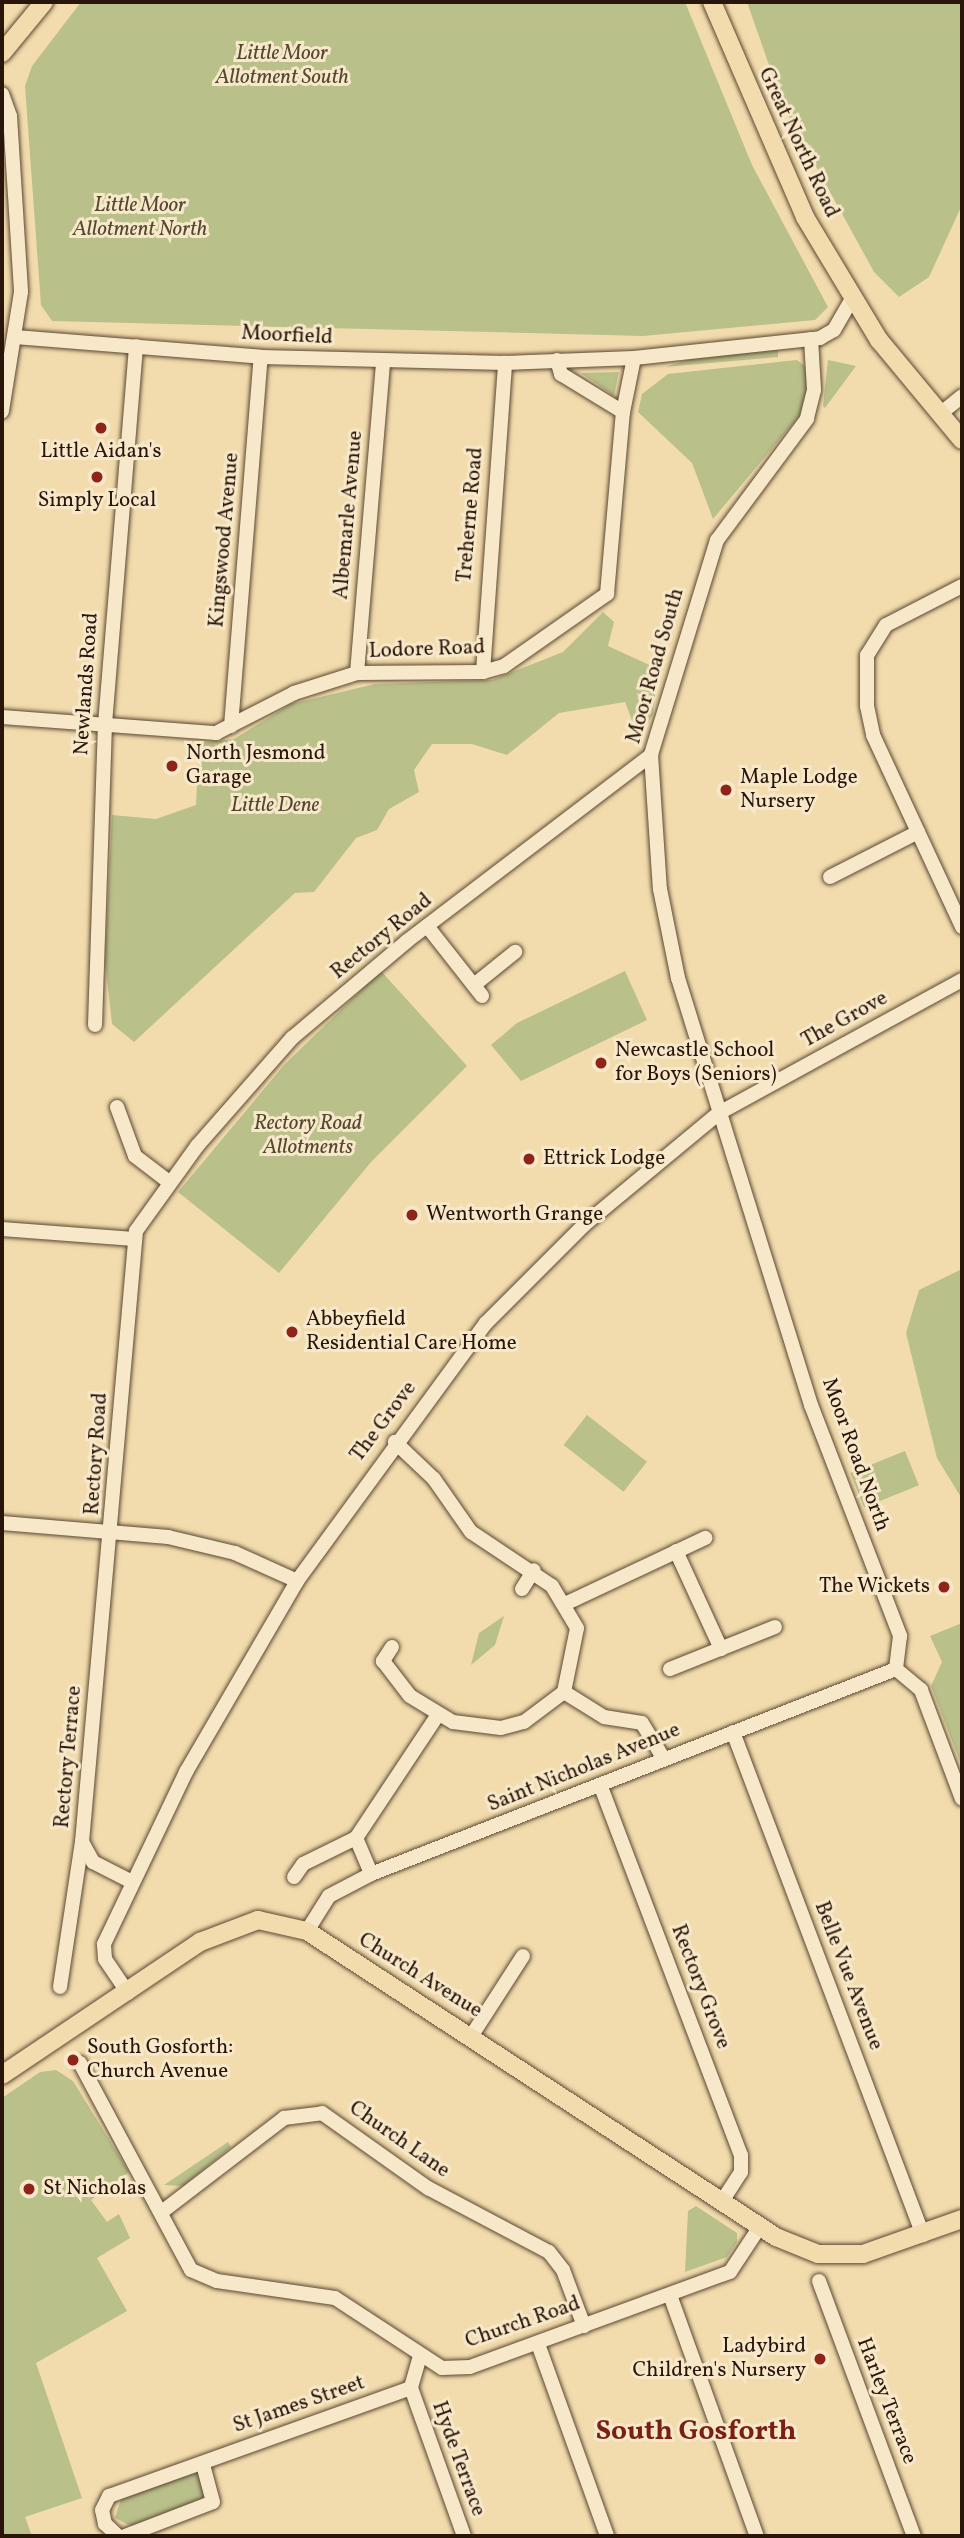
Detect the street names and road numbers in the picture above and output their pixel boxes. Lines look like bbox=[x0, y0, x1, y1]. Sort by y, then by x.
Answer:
street label: Great North Road bbox=[752, 64, 844, 222]
street label: Moorfield bbox=[241, 321, 333, 351]
street label: Albemarle Avenue bbox=[329, 429, 369, 601]
street label: Treherne Road bbox=[453, 446, 489, 584]
street label: Kingswood Avenue bbox=[205, 451, 245, 629]
street label: Moor Road South bbox=[622, 585, 690, 747]
street label: Newlands Road bbox=[69, 612, 105, 756]
street label: Lodore Road bbox=[368, 635, 486, 665]
street label: Rectory Road bbox=[326, 888, 438, 986]
street label: The Grove bbox=[798, 986, 892, 1054]
street label: Moor Road North bbox=[816, 1375, 894, 1535]
street label: The Grove bbox=[346, 1377, 422, 1467]
street label: Rectory Road bbox=[80, 1392, 114, 1516]
street label: Rectory Terrace bbox=[50, 1684, 88, 1830]
street label: Saint Nicholas Avenue bbox=[484, 1718, 684, 1818]
street label: Belle Vue Avenue bbox=[808, 1898, 888, 2054]
street label: Rectory Grove bbox=[665, 1921, 735, 2053]
street label: Church Avenue bbox=[353, 1928, 487, 2024]
street label: Church Lane bbox=[344, 2096, 454, 2184]
street label: Church Road bbox=[462, 2292, 584, 2354]
street label: Harley Terrace bbox=[850, 2334, 922, 2468]
street label: St James Street bbox=[230, 2371, 368, 2439]
street label: Hyde Terrace bbox=[425, 2398, 491, 2520]

